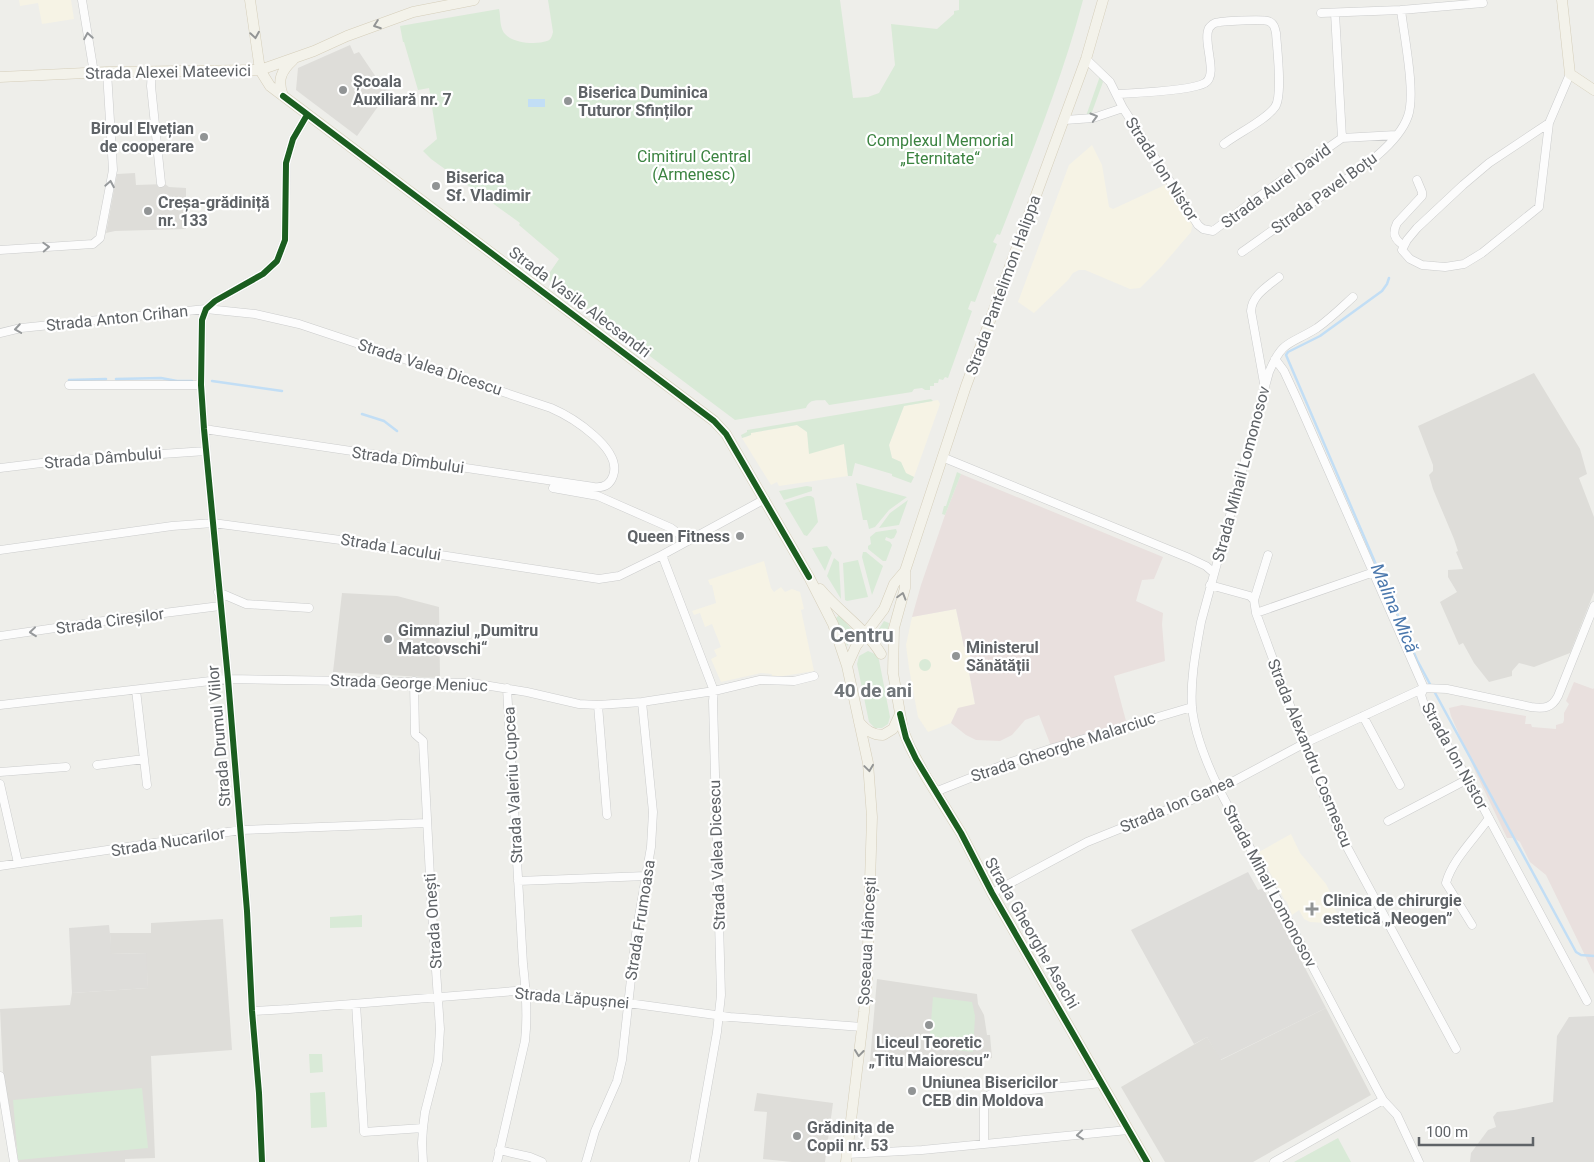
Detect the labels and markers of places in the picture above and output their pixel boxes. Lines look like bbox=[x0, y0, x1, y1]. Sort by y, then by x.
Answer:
place label: Școala Auxiliară nr. 7 bbox=[353, 72, 452, 109]
place label: Biserica Duminica Tuturor Sfinților bbox=[578, 83, 708, 120]
marker: Școala Auxiliară nr. 7 bbox=[337, 84, 349, 96]
marker: Biserica Duminica Tuturor Sfinților bbox=[562, 95, 574, 107]
place label: Biroul Elvețian de cooperare bbox=[91, 119, 194, 156]
marker: Biroul Elvețian de cooperare bbox=[198, 131, 210, 143]
place label: Biserica Sf. Vladimir bbox=[446, 168, 531, 205]
marker: Biserica Sf. Vladimir bbox=[430, 180, 442, 192]
place label: Creșa-grădiniță nr. 133 bbox=[158, 193, 270, 230]
marker: Creșa-grădiniță nr. 133 bbox=[142, 205, 154, 217]
place label: Queen Fitness bbox=[627, 527, 730, 546]
marker: Queen Fitness bbox=[734, 530, 746, 542]
place label: Gimnaziul „Dumitru Matcovschi“ bbox=[398, 621, 538, 658]
marker: Gimnaziul „Dumitru Matcovschi“ bbox=[382, 633, 394, 645]
place label: Ministerul Sănătății bbox=[966, 638, 1039, 675]
marker: Ministerul Sănătății bbox=[950, 650, 962, 662]
place label: Clinica de chirurgie estetică „Neogen” bbox=[1323, 891, 1462, 928]
marker: Clinica de chirurgie estetică „Neogen” bbox=[1305, 902, 1319, 916]
marker: Liceul Teoretic „Titu Maiorescu” bbox=[923, 1019, 935, 1031]
place label: Liceul Teoretic „Titu Maiorescu” bbox=[868, 1033, 990, 1070]
place label: Uniunea Bisericilor CEB din Moldova bbox=[922, 1073, 1058, 1110]
marker: Uniunea Bisericilor CEB din Moldova bbox=[906, 1085, 918, 1097]
place label: Grădinița de Copii nr. 53 bbox=[807, 1118, 894, 1155]
marker: Grădinița de Copii nr. 53 bbox=[791, 1130, 803, 1142]

